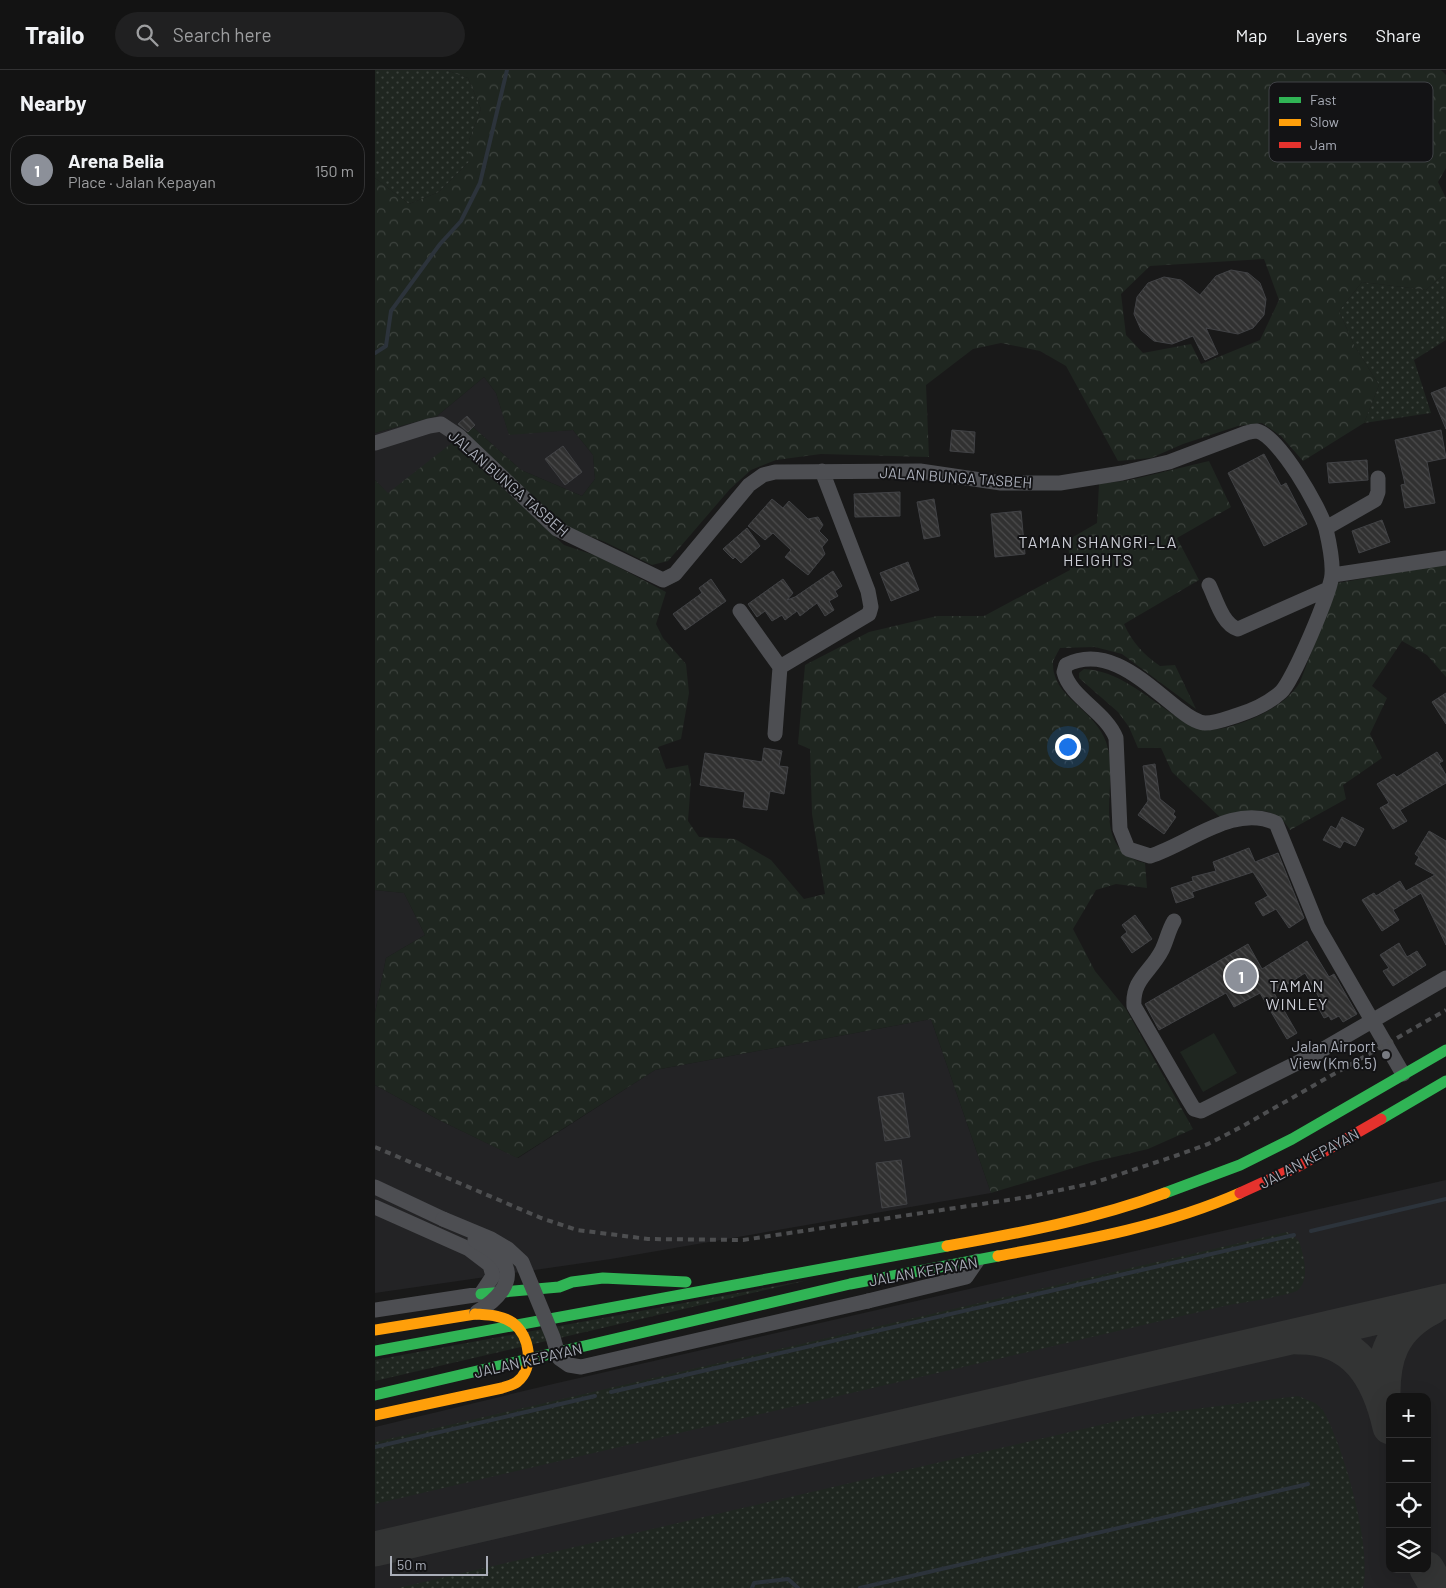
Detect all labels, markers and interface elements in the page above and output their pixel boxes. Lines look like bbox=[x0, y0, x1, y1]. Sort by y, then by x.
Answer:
search box bbox=[115, 12, 465, 57]
text: Trailo bbox=[25, 20, 85, 49]
icon: search bbox=[133, 21, 161, 49]
text: Search here bbox=[173, 23, 272, 46]
text: Map bbox=[1235, 24, 1267, 46]
text: Layers bbox=[1295, 24, 1348, 46]
text: Share bbox=[1376, 24, 1421, 46]
legend bbox=[1269, 82, 1433, 162]
text: Nearby bbox=[20, 90, 86, 115]
text: Fast bbox=[1310, 91, 1336, 108]
text: Slow bbox=[1310, 113, 1339, 130]
text: Jam bbox=[1310, 136, 1337, 153]
text: Arena Belia bbox=[68, 149, 164, 172]
text: 1 bbox=[34, 161, 40, 180]
text: 150 m bbox=[315, 161, 354, 180]
text: Place · Jalan Kepayan bbox=[68, 172, 216, 191]
street label: JALAN BUNGA TASBEH bbox=[445, 426, 573, 540]
street label: JALAN BUNGA TASBEH bbox=[879, 463, 1033, 491]
district label: TAMAN SHANGRI-LA HEIGHTS bbox=[1018, 532, 1178, 569]
your location bbox=[1055, 734, 1081, 760]
pin: 1 bbox=[1225, 957, 1257, 995]
district label: TAMAN WINLEY bbox=[1266, 976, 1328, 1013]
place label: Jalan Airport View (Km 6.5) bbox=[1290, 1037, 1376, 1072]
marker: Jalan Airport View (Km 6.5) bbox=[1380, 1049, 1392, 1061]
street label: JALAN KEPAYAN bbox=[1256, 1124, 1362, 1192]
street label: JALAN KEPAYAN bbox=[867, 1253, 979, 1289]
street label: JALAN KEPAYAN bbox=[472, 1339, 584, 1381]
map controls bbox=[1386, 1393, 1431, 1573]
button: + bbox=[1386, 1393, 1431, 1438]
button: − bbox=[1386, 1438, 1431, 1483]
button: locate bbox=[1386, 1483, 1431, 1528]
button: layers bbox=[1386, 1528, 1431, 1573]
scale bar bbox=[390, 1553, 487, 1576]
text: 50 m bbox=[397, 1556, 426, 1573]

